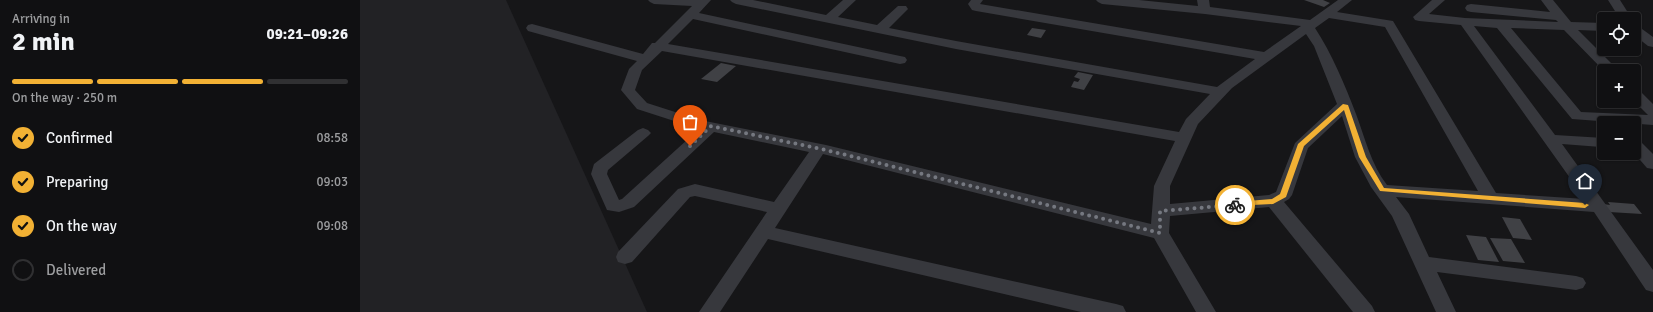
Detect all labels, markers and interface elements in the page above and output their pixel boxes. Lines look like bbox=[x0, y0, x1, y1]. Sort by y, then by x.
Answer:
text: Arriving in bbox=[12, 11, 70, 27]
map controls bbox=[1597, 12, 1641, 160]
button: locate bbox=[1597, 12, 1641, 56]
text: 09:21–09:26 bbox=[267, 25, 348, 43]
text: 2 min bbox=[12, 26, 75, 58]
button: + bbox=[1597, 64, 1641, 108]
text: On the way · 250 m bbox=[12, 90, 117, 106]
pin bbox=[673, 105, 707, 146]
icon: bag bbox=[679, 111, 701, 133]
button: − bbox=[1597, 116, 1641, 160]
icon: check bbox=[12, 127, 34, 149]
text: Confirmed bbox=[46, 129, 113, 147]
text: 08:58 bbox=[316, 130, 348, 146]
pin bbox=[1568, 164, 1602, 205]
icon: home bbox=[1574, 170, 1596, 192]
icon: check bbox=[12, 171, 34, 193]
text: Preparing bbox=[46, 173, 109, 191]
text: 09:03 bbox=[316, 174, 348, 190]
courier bbox=[1215, 185, 1255, 225]
icon: bike bbox=[1224, 194, 1246, 216]
icon: check bbox=[12, 215, 34, 237]
text: On the way bbox=[46, 217, 117, 235]
text: 09:08 bbox=[316, 218, 348, 234]
text: Delivered bbox=[46, 261, 106, 279]

